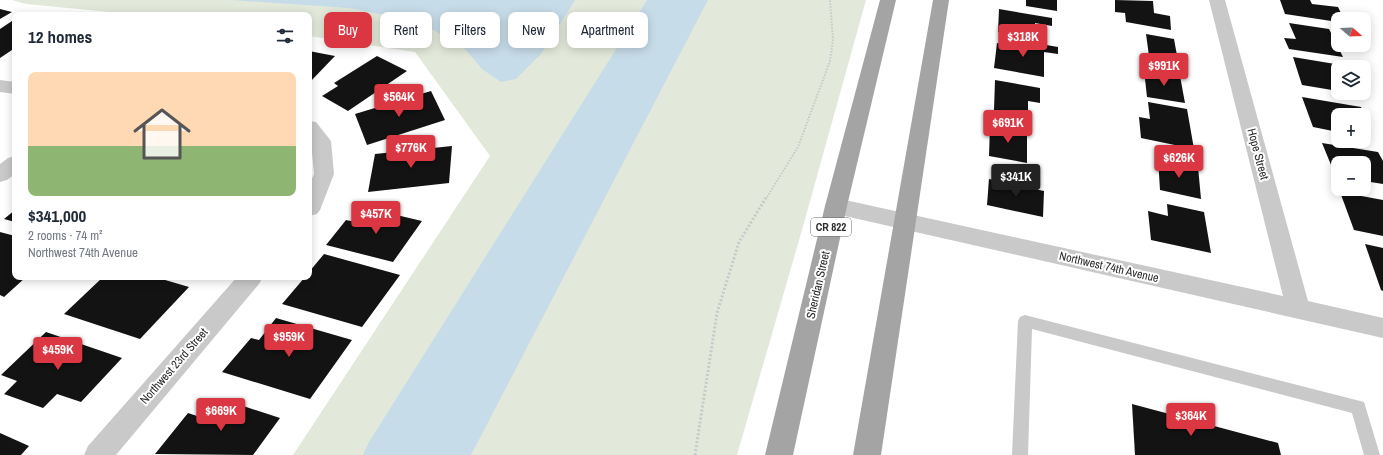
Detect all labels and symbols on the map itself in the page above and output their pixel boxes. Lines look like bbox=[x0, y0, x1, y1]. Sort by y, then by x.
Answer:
north arrow bbox=[1331, 12, 1371, 52]
pin: $318K bbox=[995, 24, 1051, 58]
pin: $991K bbox=[1136, 53, 1192, 87]
pin: $564K bbox=[371, 84, 427, 118]
pin: $691K bbox=[980, 110, 1036, 144]
street label: Hope Street bbox=[1243, 127, 1273, 182]
pin: $776K bbox=[383, 135, 439, 169]
pin: $626K bbox=[1151, 145, 1207, 179]
pin: $341K bbox=[988, 164, 1044, 198]
pin: $457K bbox=[348, 201, 404, 235]
road number: CR 822 bbox=[811, 218, 851, 236]
street label: Northwest 74th Avenue bbox=[1058, 248, 1160, 286]
street label: Sheridan Street bbox=[802, 249, 834, 320]
street label: Northwest 23rd Street bbox=[137, 324, 212, 407]
pin: $959K bbox=[261, 324, 317, 358]
pin: $459K bbox=[30, 337, 86, 371]
pin: $669K bbox=[193, 398, 249, 432]
pin: $364K bbox=[1163, 403, 1219, 437]

